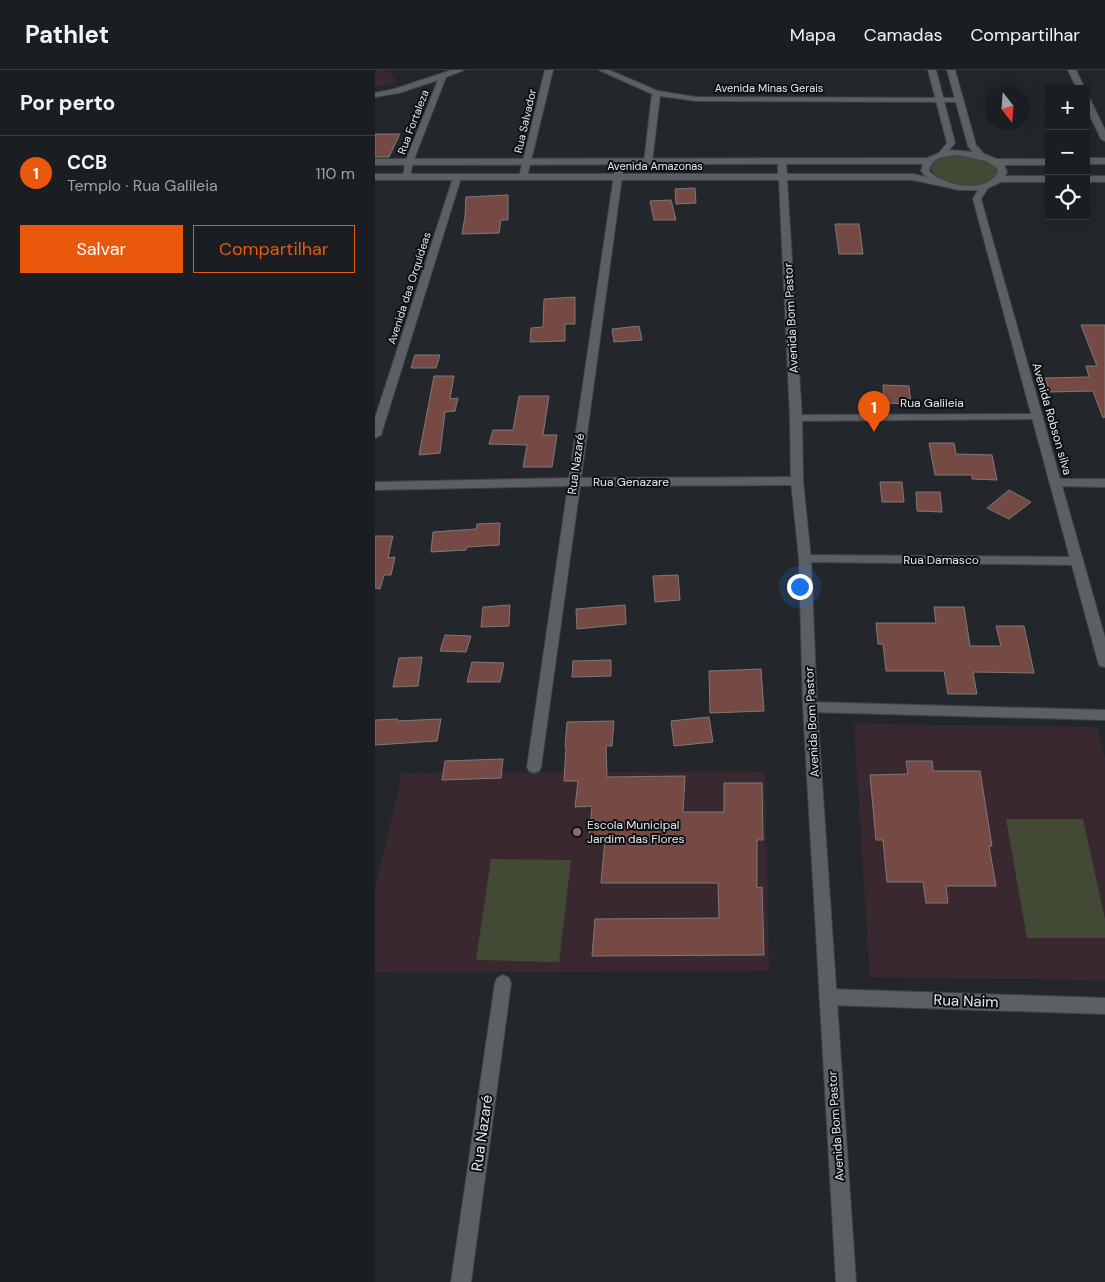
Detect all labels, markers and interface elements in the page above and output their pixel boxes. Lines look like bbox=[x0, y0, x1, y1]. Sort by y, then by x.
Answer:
text: Pathlet bbox=[25, 19, 109, 50]
text: Mapa bbox=[790, 23, 836, 47]
text: Camadas bbox=[864, 23, 942, 47]
text: Compartilhar bbox=[970, 23, 1080, 47]
street label: Avenida Minas Gerais bbox=[715, 81, 823, 95]
north arrow bbox=[985, 85, 1030, 130]
map controls bbox=[1045, 85, 1090, 220]
button: + bbox=[1045, 85, 1090, 130]
street label: Rua Salvador bbox=[511, 87, 539, 155]
street label: Rua Fortaleza bbox=[394, 88, 432, 156]
text: Por perto bbox=[20, 89, 115, 117]
button: − bbox=[1045, 130, 1090, 175]
text: CCB bbox=[67, 150, 107, 175]
street label: Avenida Amazonas bbox=[607, 159, 703, 173]
text: 1 bbox=[33, 163, 39, 184]
text: 110 m bbox=[316, 163, 355, 184]
text: Templo · Rua Galileia bbox=[67, 175, 218, 196]
button: locate bbox=[1045, 175, 1090, 220]
button: Salvar bbox=[20, 225, 183, 273]
button: Compartilhar bbox=[193, 225, 355, 273]
street label: Avenida das Orquídeas bbox=[384, 230, 434, 346]
street label: Avenida Bom Pastor bbox=[780, 262, 802, 374]
street label: Avenida Robson silva bbox=[1028, 361, 1076, 477]
pin: 1 bbox=[858, 391, 890, 432]
street label: Rua Galileia bbox=[900, 395, 964, 411]
street label: Rua Nazaré bbox=[564, 432, 588, 496]
street label: Rua Genazare bbox=[593, 474, 669, 490]
street label: Rua Damasco bbox=[903, 552, 979, 568]
your location bbox=[787, 574, 813, 600]
street label: Avenida Bom Pastor bbox=[801, 666, 823, 778]
place label: Escola Municipal Jardim das Flores bbox=[587, 817, 685, 847]
marker: Escola Municipal Jardim das Flores bbox=[571, 826, 583, 838]
street label: Rua Naim bbox=[933, 990, 999, 1012]
street label: Avenida Bom Pastor bbox=[824, 1070, 848, 1182]
street label: Rua Nazaré bbox=[467, 1093, 497, 1173]

